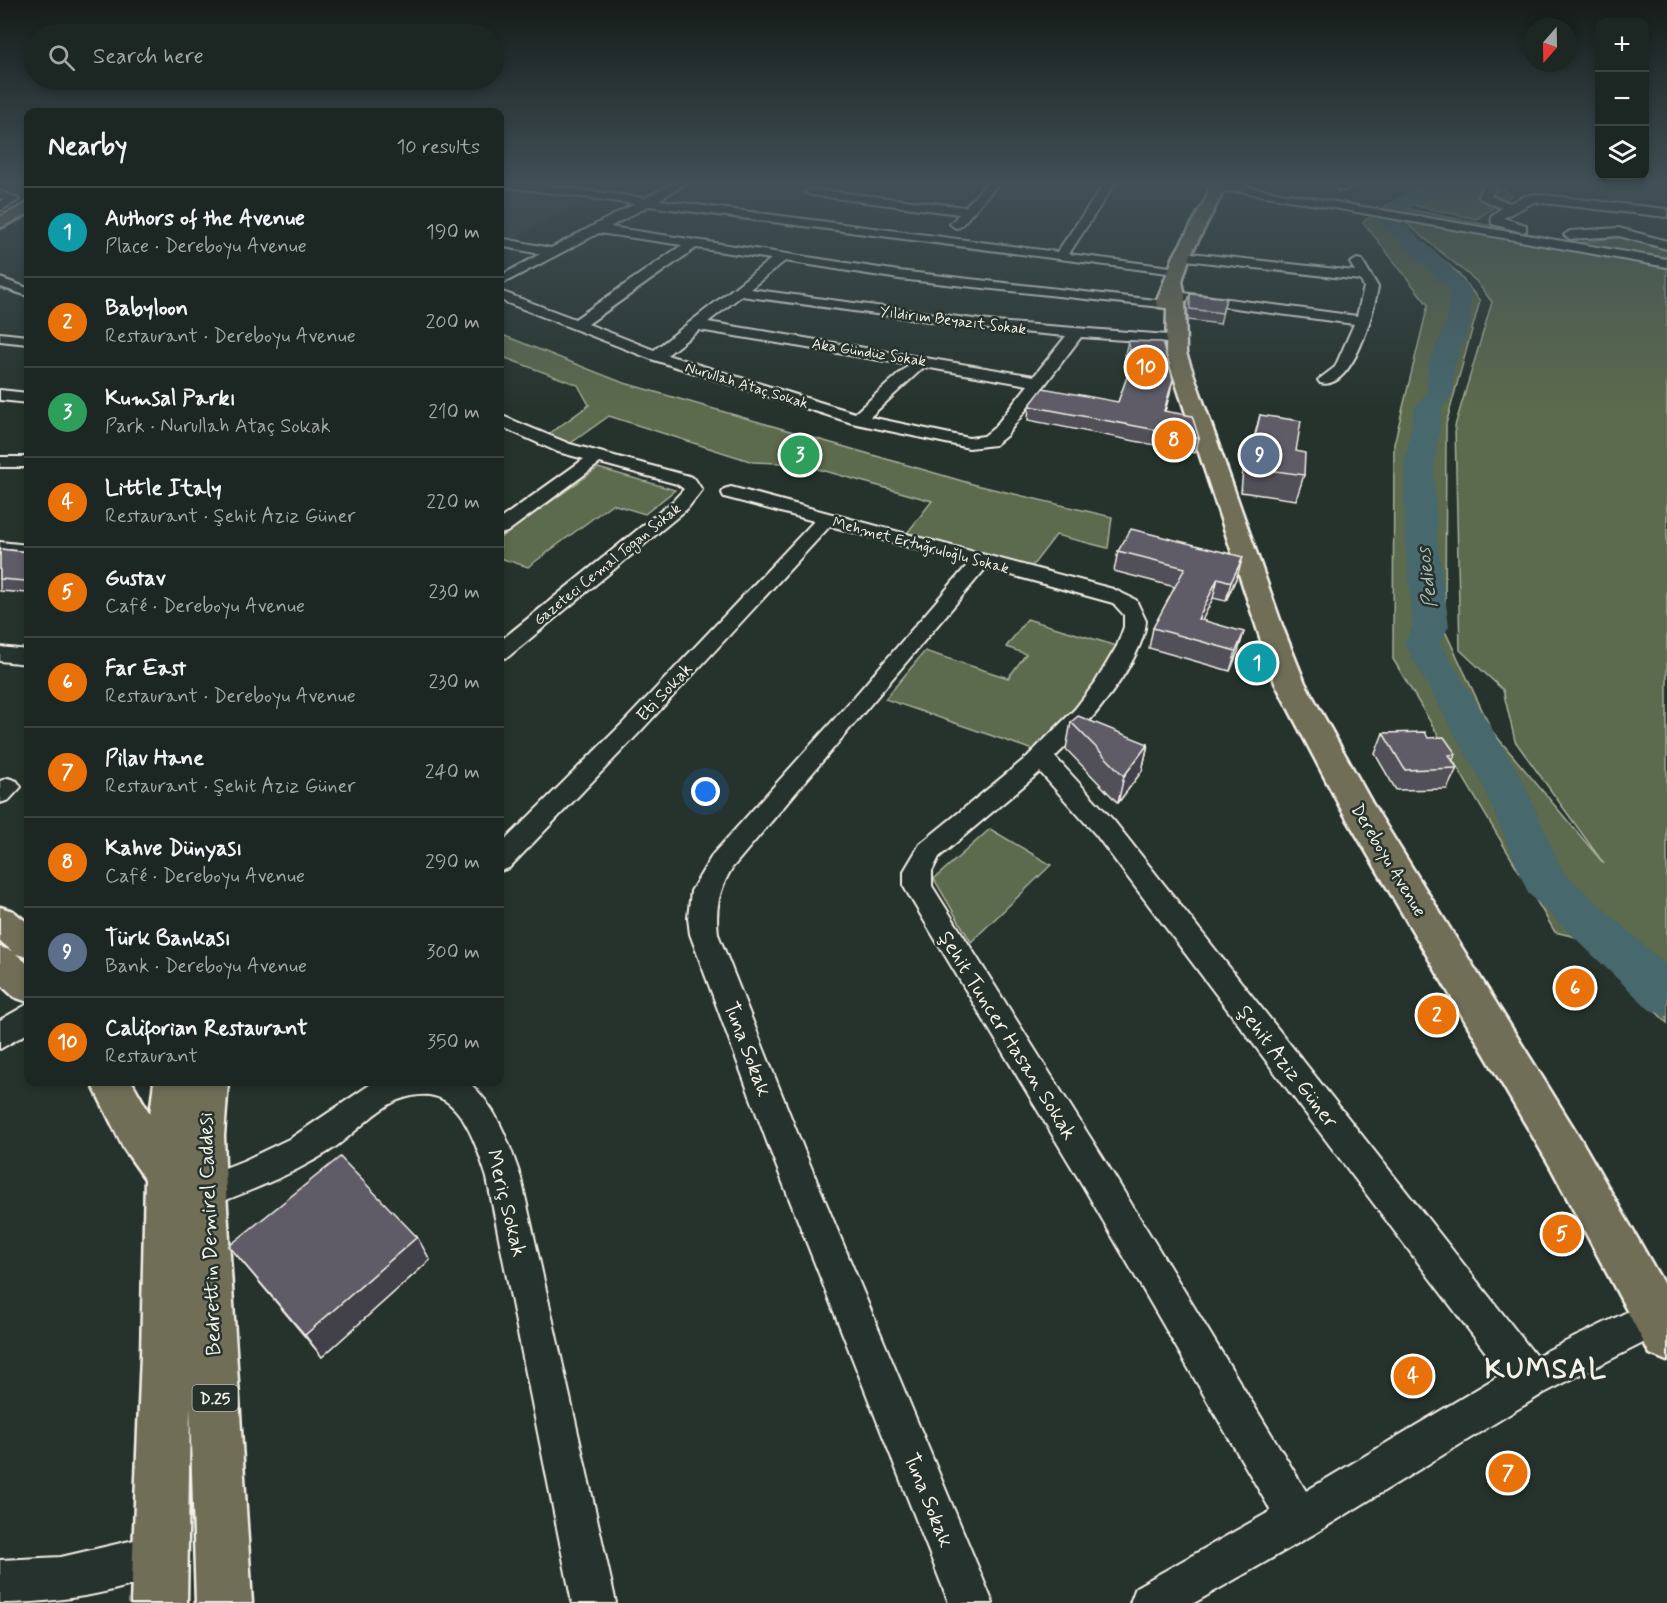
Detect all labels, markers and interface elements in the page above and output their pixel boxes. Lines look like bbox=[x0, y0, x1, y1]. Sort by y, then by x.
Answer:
north arrow bbox=[1523, 18, 1577, 72]
map controls bbox=[1595, 18, 1649, 180]
button: + bbox=[1595, 18, 1649, 72]
search box bbox=[24, 24, 504, 90]
icon: search bbox=[45, 41, 78, 74]
text: Search here bbox=[93, 43, 204, 71]
button: − bbox=[1595, 72, 1649, 126]
button: layers bbox=[1595, 126, 1649, 180]
text: Nearby bbox=[48, 130, 127, 164]
text: 10 results bbox=[396, 134, 480, 161]
text: Authors of the Avenue bbox=[105, 205, 305, 233]
text: 1 bbox=[63, 219, 72, 246]
text: 190 m bbox=[426, 219, 480, 246]
text: Place · Dereboyu Avenue bbox=[105, 233, 307, 260]
text: Babyloon bbox=[105, 295, 188, 323]
street label: Yıldirım Beyazıt Sokak bbox=[879, 302, 1028, 340]
text: 2 bbox=[63, 309, 72, 336]
text: 200 m bbox=[425, 309, 480, 336]
text: Restaurant · Dereboyu Avenue bbox=[105, 323, 356, 350]
street label: Aka Gündüz Sokak bbox=[810, 334, 928, 372]
pin: 10 bbox=[1126, 344, 1166, 389]
street label: Nurullah Ataç Sokak bbox=[683, 358, 811, 414]
text: Kumsal Parkı bbox=[105, 385, 236, 413]
text: 3 bbox=[63, 399, 72, 426]
text: 210 m bbox=[428, 399, 480, 426]
text: Park · Nurullah Ataç Sokak bbox=[105, 413, 331, 440]
pin: 8 bbox=[1154, 418, 1194, 462]
pin: 3 bbox=[780, 432, 820, 478]
pin: 9 bbox=[1240, 432, 1280, 478]
text: Little Italy bbox=[105, 475, 222, 503]
text: 4 bbox=[62, 489, 73, 516]
text: 220 m bbox=[426, 489, 480, 516]
street label: Gazeteci Cemal Togan Sokak bbox=[530, 499, 686, 631]
text: Restaurant · Şehit Aziz Güner bbox=[105, 503, 356, 530]
street label: Mehmet Ertuğruloğlu Sokak bbox=[830, 513, 1012, 579]
water label: Pedieos bbox=[1410, 544, 1445, 610]
text: Gustav bbox=[105, 565, 166, 593]
text: 5 bbox=[62, 579, 74, 606]
text: 230 m bbox=[428, 579, 480, 606]
text: Café · Dereboyu Avenue bbox=[105, 593, 305, 620]
pin: 1 bbox=[1238, 640, 1276, 686]
text: Far East bbox=[105, 655, 186, 683]
street label: Eti Sokak bbox=[631, 658, 698, 727]
text: 6 bbox=[62, 669, 73, 696]
text: 230 m bbox=[428, 669, 480, 696]
text: Restaurant · Dereboyu Avenue bbox=[105, 683, 356, 710]
text: Pilav Hane bbox=[105, 745, 204, 773]
text: 7 bbox=[61, 759, 74, 786]
text: 240 m bbox=[425, 759, 480, 786]
text: Restaurant · Şehit Aziz Güner bbox=[105, 773, 356, 800]
your location bbox=[691, 777, 720, 806]
street label: Dereboyu Avenue bbox=[1345, 799, 1431, 922]
text: Kahve Dünyası bbox=[105, 835, 242, 863]
text: 8 bbox=[62, 849, 73, 876]
text: 290 m bbox=[425, 849, 480, 876]
text: Café · Dereboyu Avenue bbox=[105, 863, 305, 890]
text: Türk Bankası bbox=[105, 925, 231, 953]
street label: Şehit Tuncer Hasan Sokak bbox=[931, 926, 1083, 1145]
text: 9 bbox=[63, 939, 72, 966]
text: 300 m bbox=[426, 939, 480, 966]
text: Bank · Dereboyu Avenue bbox=[105, 953, 307, 980]
pin: 6 bbox=[1556, 966, 1594, 1010]
pin: 2 bbox=[1418, 992, 1456, 1038]
street label: Tuna Sokak bbox=[716, 998, 778, 1101]
street label: Şehit Aziz Güner bbox=[1230, 999, 1344, 1134]
text: Califorian Restaurant bbox=[105, 1015, 308, 1043]
text: 10 bbox=[57, 1029, 78, 1056]
text: 350 m bbox=[427, 1029, 480, 1056]
text: Restaurant bbox=[105, 1043, 198, 1070]
street label: Bedrettin Demirel Caddesi bbox=[192, 1111, 228, 1356]
street label: Meriç Sokak bbox=[479, 1147, 533, 1260]
pin: 5 bbox=[1542, 1212, 1582, 1256]
district label: KUMSAL bbox=[1485, 1352, 1607, 1389]
pin: 4 bbox=[1394, 1354, 1432, 1398]
road number: D.25 bbox=[192, 1385, 238, 1411]
street label: Tuna Sokak bbox=[896, 1449, 960, 1552]
pin: 7 bbox=[1488, 1450, 1528, 1496]

